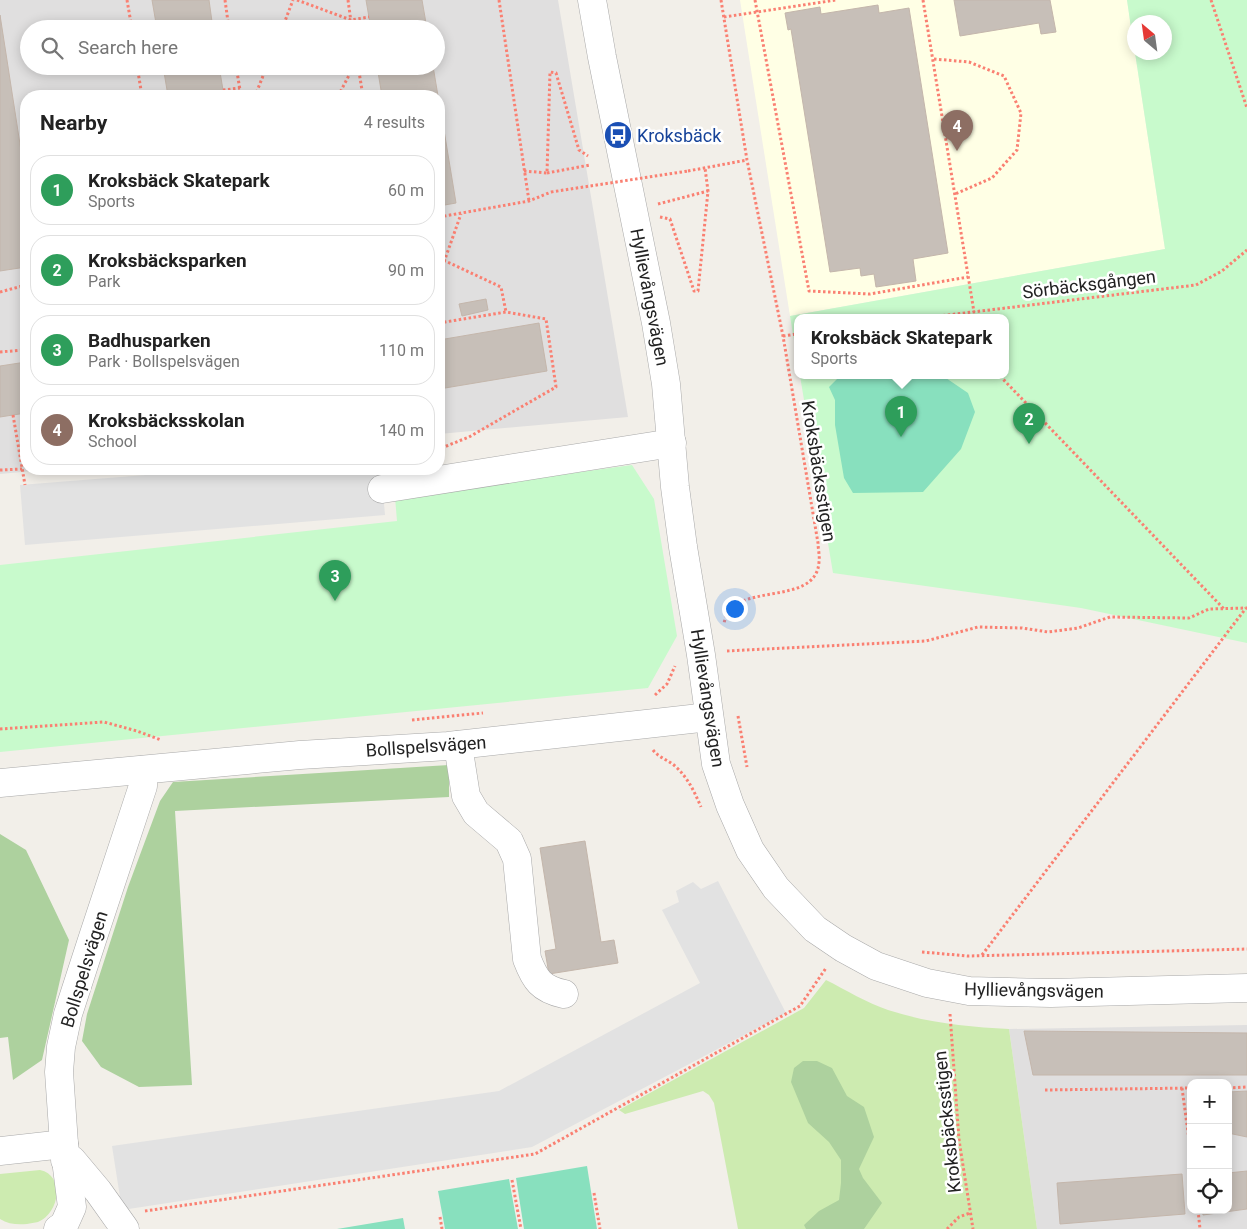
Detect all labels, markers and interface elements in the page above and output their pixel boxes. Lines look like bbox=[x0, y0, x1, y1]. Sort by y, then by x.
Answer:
north arrow bbox=[1127, 15, 1172, 60]
search box bbox=[20, 20, 445, 75]
icon: search bbox=[38, 34, 66, 62]
text: Search here bbox=[78, 36, 178, 59]
pin: 4 bbox=[941, 110, 973, 151]
text: Nearby bbox=[40, 111, 107, 135]
text: 4 results bbox=[364, 113, 425, 132]
bus stop icon: Kroksbäck bbox=[603, 120, 633, 150]
place label: Kroksbäck bbox=[637, 125, 722, 146]
text: Kroksbäck Skatepark bbox=[88, 169, 270, 192]
text: 1 bbox=[52, 181, 62, 200]
text: 60 m bbox=[388, 181, 424, 200]
text: Sports bbox=[88, 192, 135, 211]
street label: Hyllievångsvägen bbox=[626, 226, 674, 368]
text: Kroksbäcksparken bbox=[88, 249, 247, 272]
text: 2 bbox=[52, 261, 62, 280]
text: 90 m bbox=[388, 261, 424, 280]
street label: Sörbäcksgången bbox=[1021, 265, 1157, 303]
text: Park bbox=[88, 272, 120, 291]
popup bbox=[794, 314, 1009, 379]
text: Kroksbäck Skatepark bbox=[811, 326, 992, 349]
text: Badhusparken bbox=[88, 329, 211, 352]
text: 3 bbox=[52, 341, 62, 360]
text: 110 m bbox=[379, 341, 424, 360]
text: Sports bbox=[811, 349, 858, 368]
text: Park · Bollspelsvägen bbox=[88, 352, 240, 371]
pin: 1 bbox=[885, 396, 917, 437]
street label: Kroksbäcksstigen bbox=[797, 399, 841, 543]
pin: 2 bbox=[1013, 403, 1045, 444]
text: Kroksbäcksskolan bbox=[88, 409, 245, 432]
text: 4 bbox=[52, 421, 62, 440]
text: 140 m bbox=[379, 421, 424, 440]
text: School bbox=[88, 432, 137, 451]
pin: 3 bbox=[319, 560, 351, 601]
your location bbox=[722, 596, 748, 622]
street label: Hyllievångsvägen bbox=[687, 627, 729, 769]
street label: Bollspelsvägen bbox=[365, 731, 487, 761]
street label: Bollspelsvägen bbox=[56, 908, 112, 1030]
street label: Hyllievångsvägen bbox=[964, 978, 1104, 1002]
street label: Kroksbäcksstigen bbox=[929, 1050, 965, 1194]
map controls bbox=[1187, 1079, 1232, 1214]
button: + bbox=[1187, 1079, 1232, 1124]
button: − bbox=[1187, 1124, 1232, 1169]
button: locate bbox=[1187, 1169, 1232, 1214]

